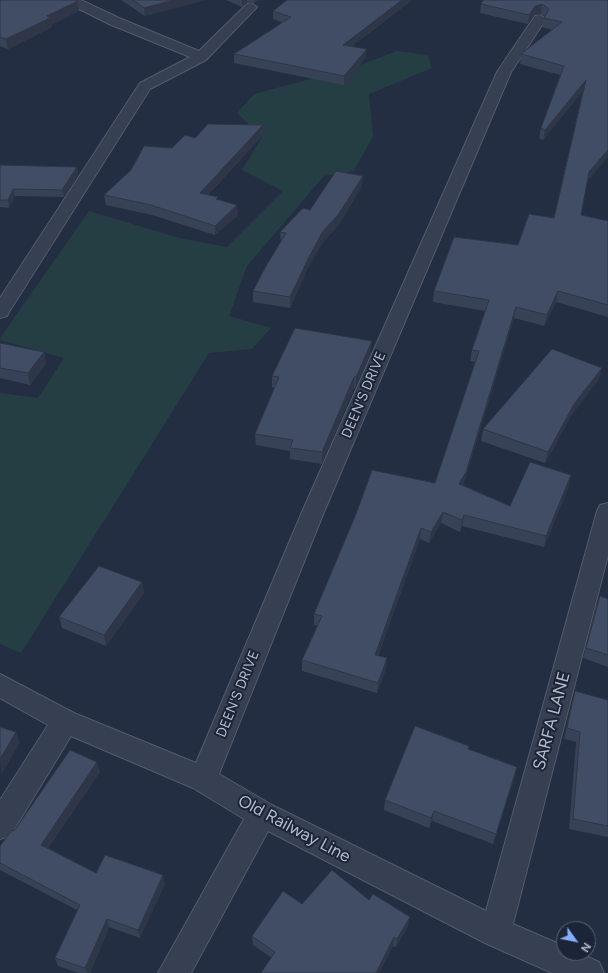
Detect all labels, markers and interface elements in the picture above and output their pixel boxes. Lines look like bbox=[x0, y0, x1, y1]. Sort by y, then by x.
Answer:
street label: DEEN'S DRIVE bbox=[338, 349, 390, 441]
street label: DEEN'S DRIVE bbox=[213, 648, 263, 740]
street label: SARFA LANE bbox=[529, 670, 575, 772]
street label: Old Railway Line bbox=[234, 791, 354, 867]
north arrow bbox=[556, 921, 596, 961]
text: N bbox=[578, 940, 593, 954]

